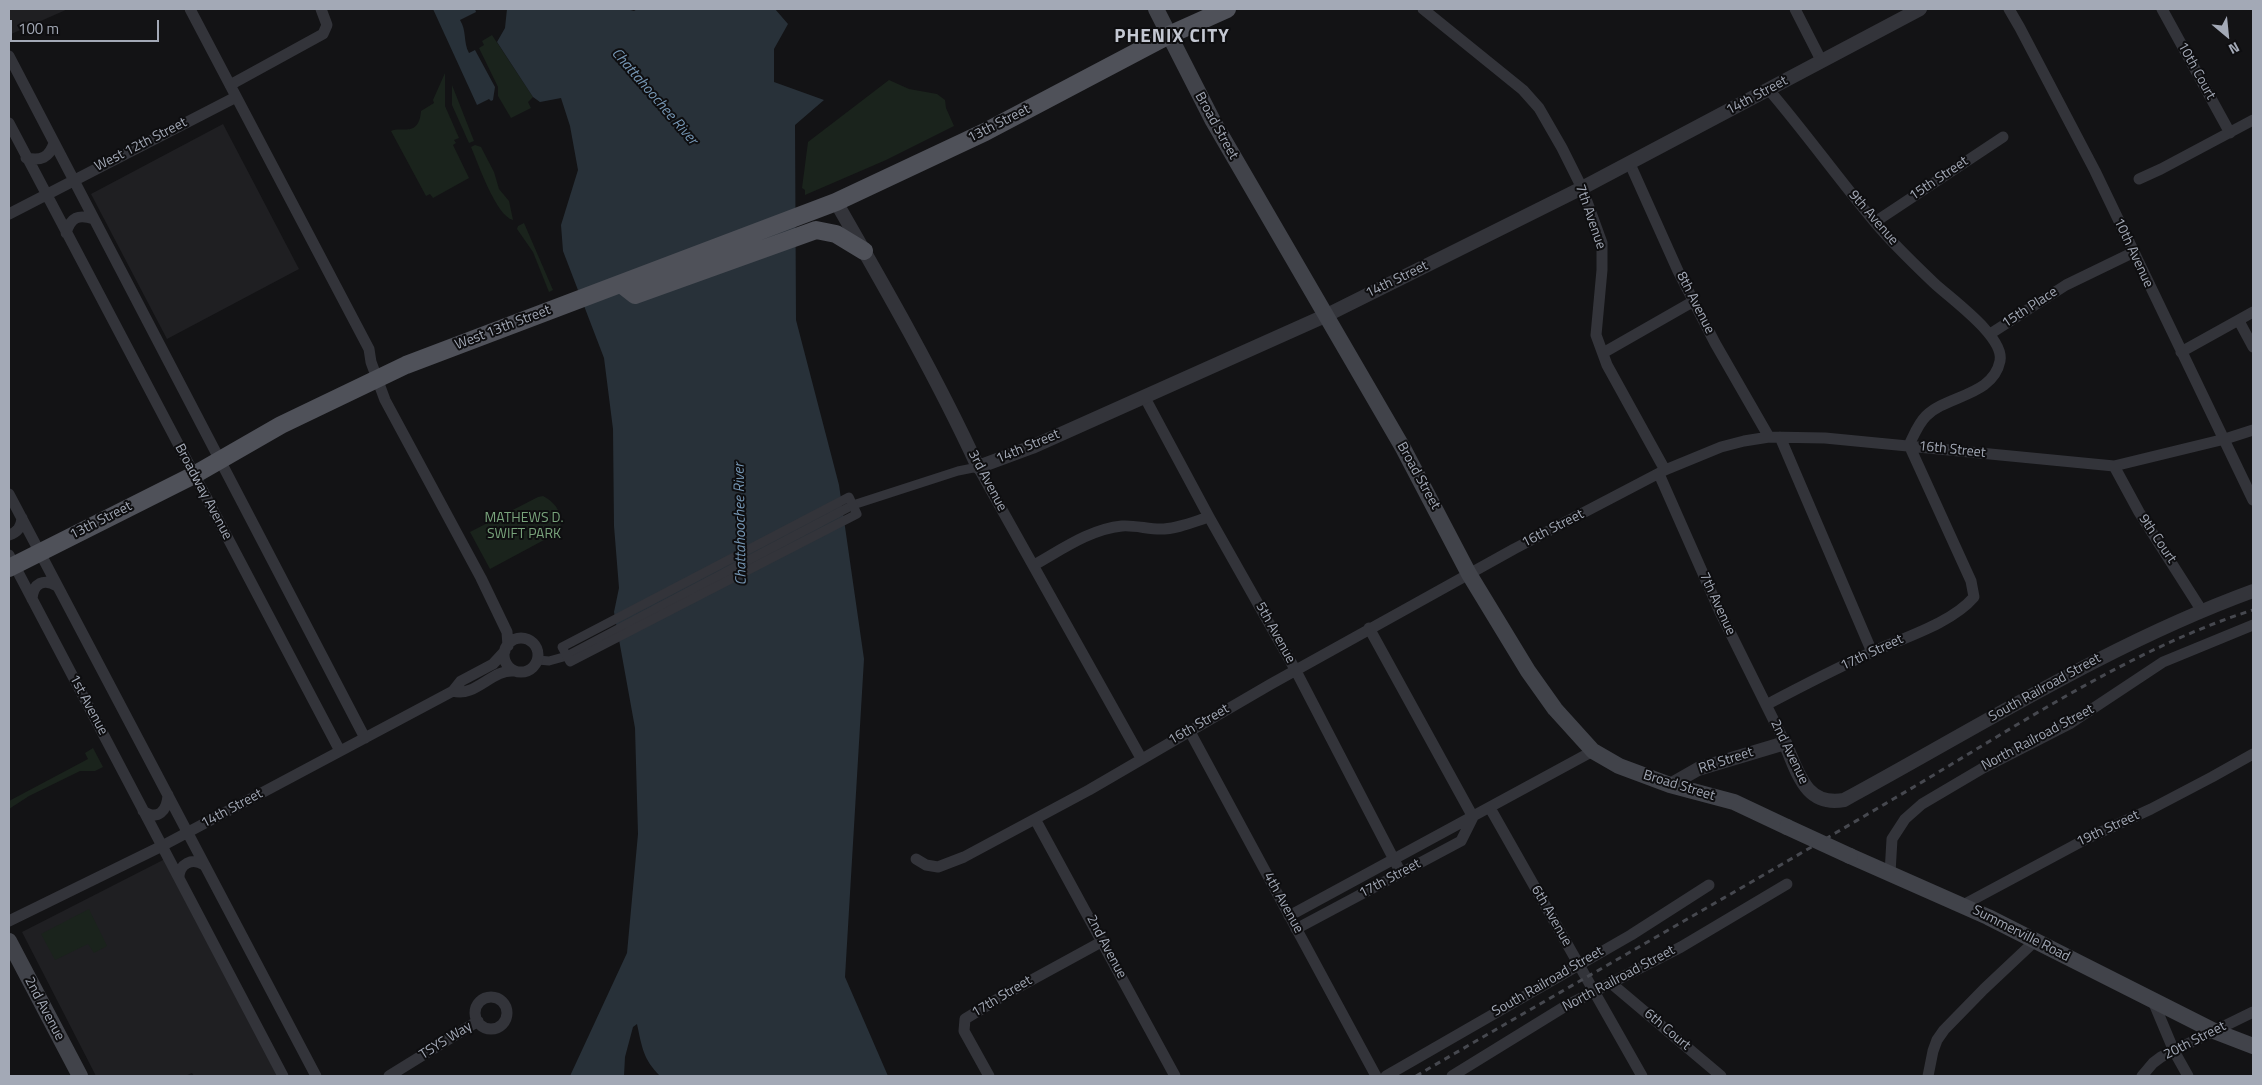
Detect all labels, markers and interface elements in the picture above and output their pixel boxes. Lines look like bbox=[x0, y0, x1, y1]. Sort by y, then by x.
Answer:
scale bar bbox=[12, 10, 161, 42]
north arrow bbox=[2202, 10, 2252, 60]
text: 100 m bbox=[18, 17, 59, 40]
district label: PHENIX CITY bbox=[1113, 26, 1231, 48]
text: N bbox=[2225, 37, 2243, 60]
street label: 10th Court bbox=[2173, 39, 2219, 103]
water label: Chattahoochee River bbox=[607, 45, 701, 149]
street label: 14th Street bbox=[1723, 73, 1791, 119]
street label: Broad Street bbox=[1191, 89, 1241, 163]
street label: 13th Street bbox=[965, 101, 1033, 147]
street label: West 12th Street bbox=[92, 115, 190, 175]
street label: 15th Street bbox=[1906, 153, 1972, 205]
street label: 7th Avenue bbox=[1571, 183, 1609, 251]
street label: 9th Avenue bbox=[1845, 187, 1901, 249]
street label: 10th Avenue bbox=[2110, 215, 2156, 291]
street label: 14th Street bbox=[1363, 258, 1431, 302]
street label: 8th Avenue bbox=[1672, 269, 1718, 337]
street label: 15th Place bbox=[1999, 284, 2061, 332]
street label: West 13th Street bbox=[453, 302, 553, 354]
street label: 14th Street bbox=[994, 426, 1062, 468]
street label: 16th Street bbox=[1918, 438, 1986, 462]
street label: Broad Street bbox=[1393, 439, 1443, 513]
street label: Broadway Avenue bbox=[171, 441, 235, 543]
street label: 3rd Avenue bbox=[964, 448, 1010, 514]
water label: Chattahoochee River bbox=[731, 463, 751, 585]
street label: 13th Street bbox=[67, 498, 135, 544]
street label: 16th Street bbox=[1519, 506, 1587, 552]
park label: MATHEWS D. SWIFT PARK bbox=[485, 511, 563, 544]
street label: 9th Court bbox=[2135, 511, 2179, 567]
street label: 7th Avenue bbox=[1695, 570, 1739, 638]
street label: 5th Avenue bbox=[1251, 600, 1299, 666]
street label: 17th Street bbox=[1838, 631, 1906, 675]
street label: South Railroad Street bbox=[1986, 650, 2104, 726]
street label: 1st Avenue bbox=[65, 672, 111, 738]
street label: 16th Street bbox=[1166, 701, 1232, 749]
street label: North Railroad Street bbox=[1979, 701, 2097, 775]
street label: 2nd Avenue bbox=[1766, 717, 1812, 787]
street label: RR Street bbox=[1697, 744, 1755, 778]
street label: Broad Street bbox=[1641, 767, 1717, 805]
street label: 14th Street bbox=[198, 786, 266, 832]
street label: 19th Street bbox=[2074, 807, 2142, 851]
street label: 17th Street bbox=[1356, 856, 1424, 902]
street label: 4th Avenue bbox=[1259, 870, 1307, 936]
street label: 6th Avenue bbox=[1527, 883, 1575, 949]
street label: Summerville Road bbox=[1969, 902, 2073, 966]
street label: 2nd Avenue bbox=[1082, 912, 1130, 982]
street label: North Railroad Street bbox=[1560, 942, 1678, 1016]
street label: South Railroad Street bbox=[1489, 943, 1607, 1021]
street label: 17th Street bbox=[969, 972, 1035, 1022]
street label: 2nd Avenue bbox=[20, 974, 68, 1044]
street label: 6th Court bbox=[1640, 1006, 1694, 1054]
street label: TSYS Way bbox=[417, 1018, 475, 1064]
street label: 20th Street bbox=[2161, 1018, 2229, 1064]

